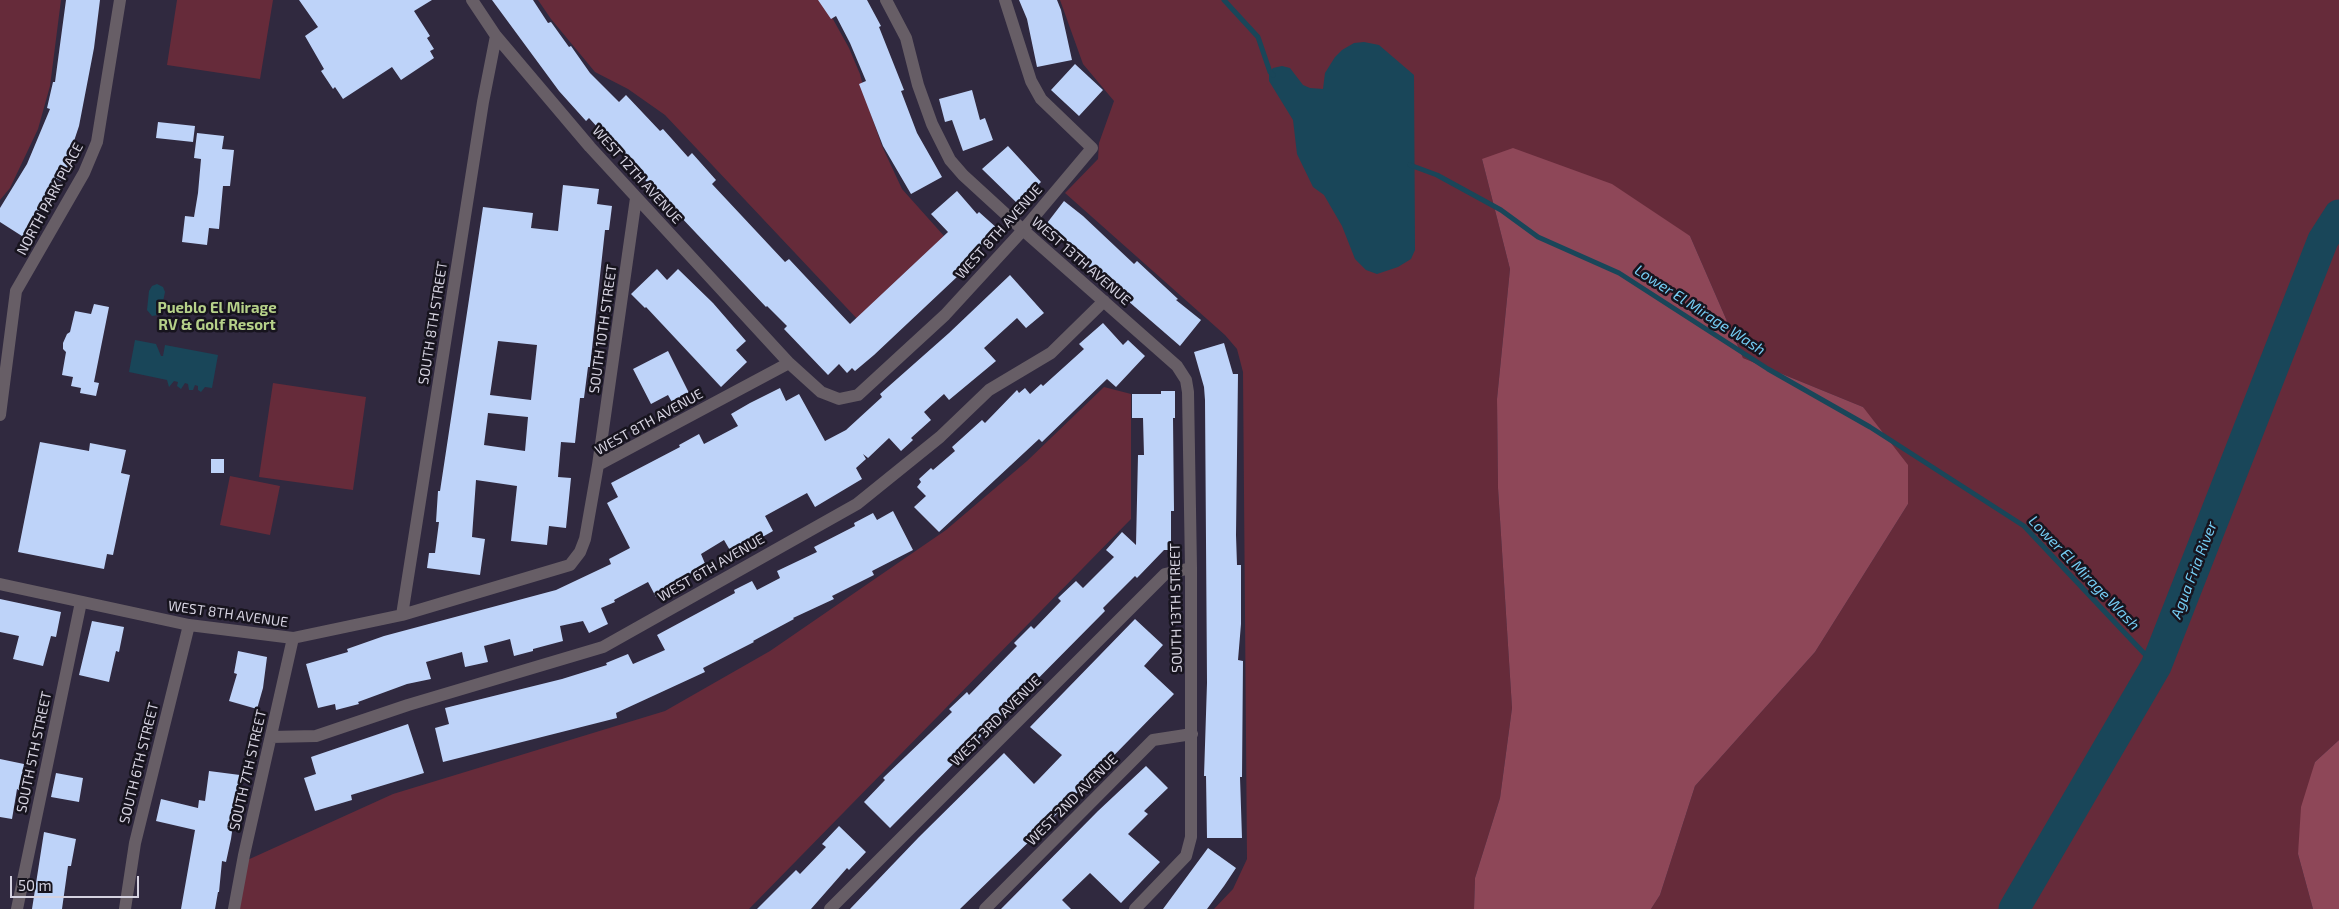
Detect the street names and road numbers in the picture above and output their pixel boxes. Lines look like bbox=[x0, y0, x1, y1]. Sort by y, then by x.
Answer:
street label: WEST 12TH AVENUE bbox=[589, 123, 685, 227]
street label: NORTH PARK PLACE bbox=[13, 140, 87, 258]
street label: WEST 8TH AVENUE bbox=[952, 181, 1046, 283]
street label: WEST 13TH AVENUE bbox=[1028, 213, 1134, 309]
street label: SOUTH 8TH STREET bbox=[415, 260, 451, 386]
street label: SOUTH 10TH STREET bbox=[586, 263, 620, 395]
street label: WEST 8TH AVENUE bbox=[592, 385, 706, 459]
street label: WEST 6TH AVENUE bbox=[655, 531, 767, 605]
street label: SOUTH 13TH STREET bbox=[1166, 543, 1186, 673]
street label: WEST 8TH AVENUE bbox=[167, 597, 289, 631]
street label: WEST 3RD AVENUE bbox=[947, 672, 1045, 770]
street label: SOUTH 5TH STREET bbox=[13, 690, 55, 814]
street label: SOUTH 6TH STREET bbox=[116, 701, 162, 825]
street label: SOUTH 7TH STREET bbox=[226, 708, 270, 832]
street label: WEST 2ND AVENUE bbox=[1023, 751, 1121, 849]

